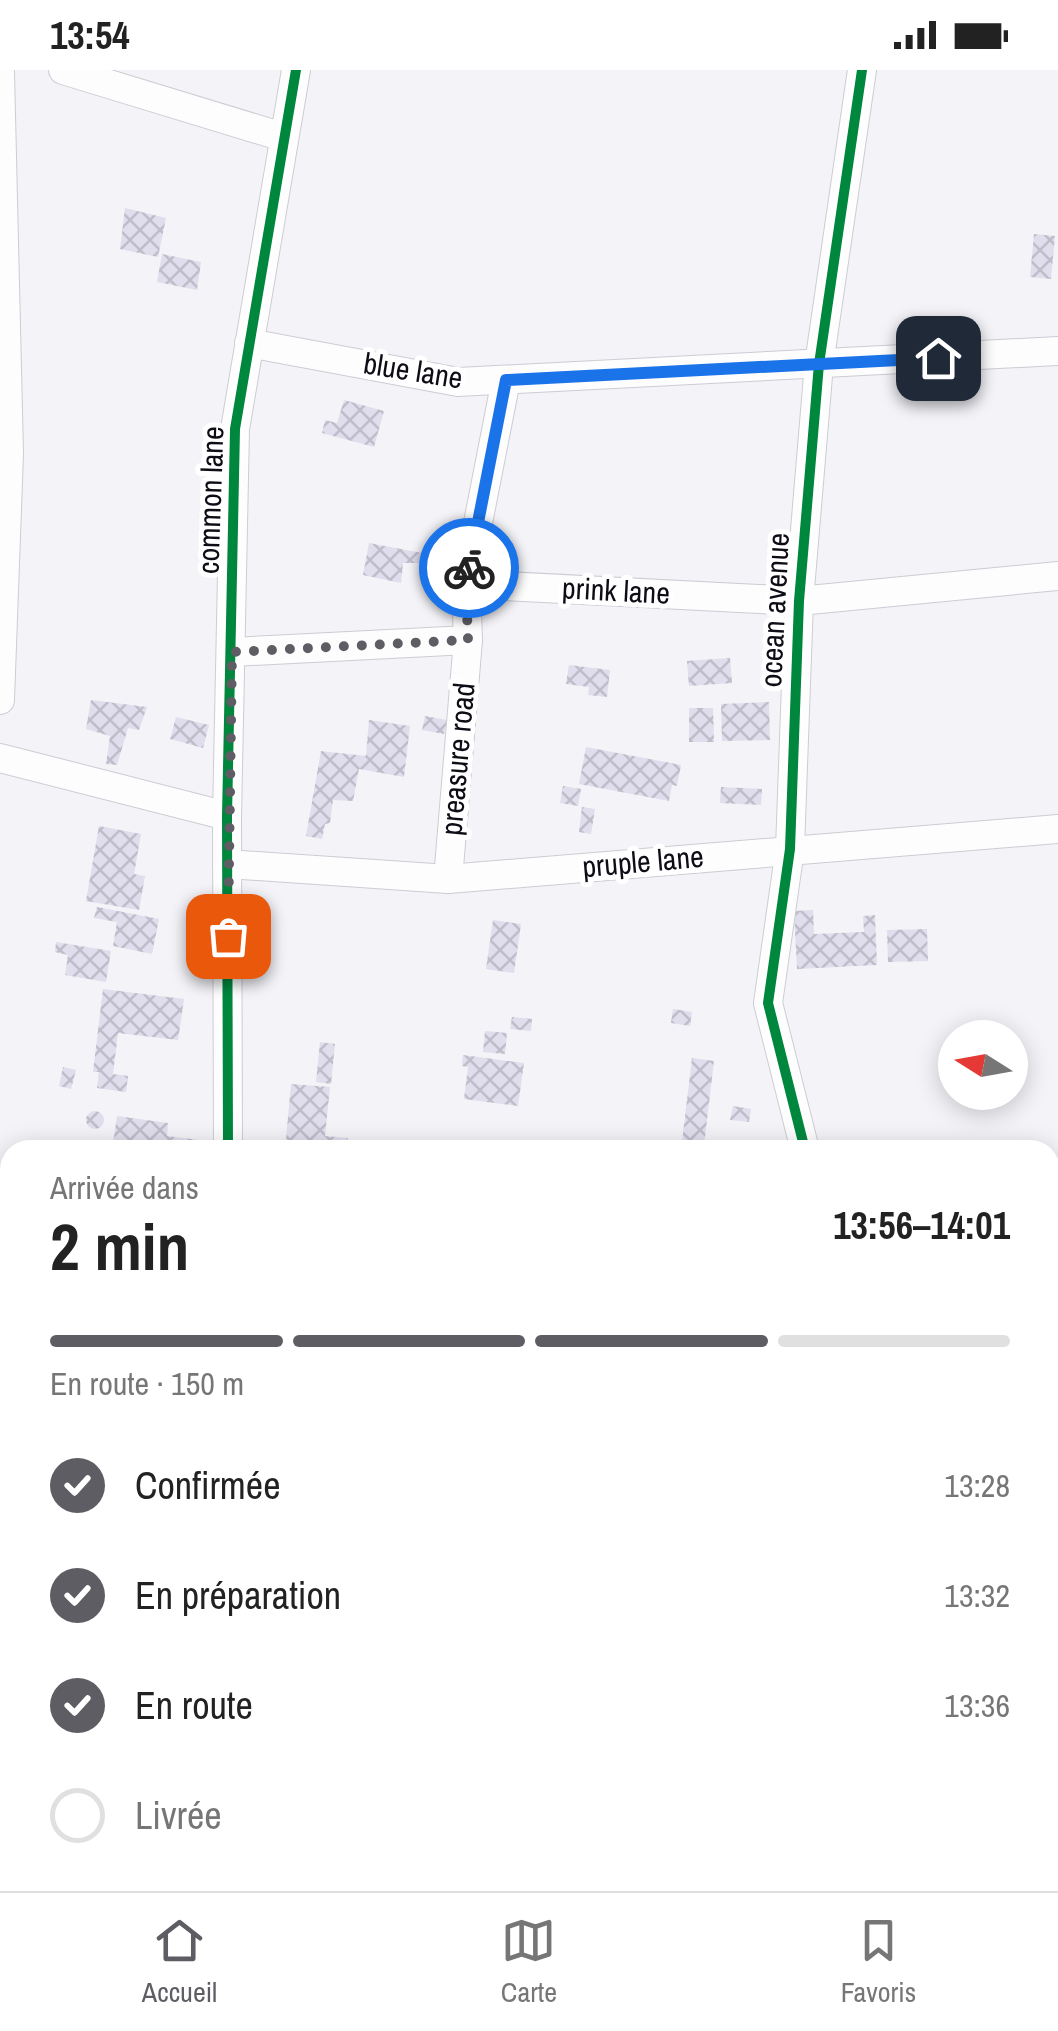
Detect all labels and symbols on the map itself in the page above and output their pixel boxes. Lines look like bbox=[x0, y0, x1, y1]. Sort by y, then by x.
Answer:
pin bbox=[896, 316, 981, 401]
street label: blue lane bbox=[361, 342, 466, 398]
street label: common lane bbox=[187, 425, 233, 574]
courier bbox=[419, 518, 519, 618]
street label: ocean avenue bbox=[750, 532, 798, 688]
street label: prink lane bbox=[561, 567, 671, 613]
street label: preasure road bbox=[430, 681, 484, 837]
street label: pruple lane bbox=[581, 836, 705, 886]
pin bbox=[186, 894, 271, 979]
north arrow bbox=[938, 1020, 1028, 1110]

